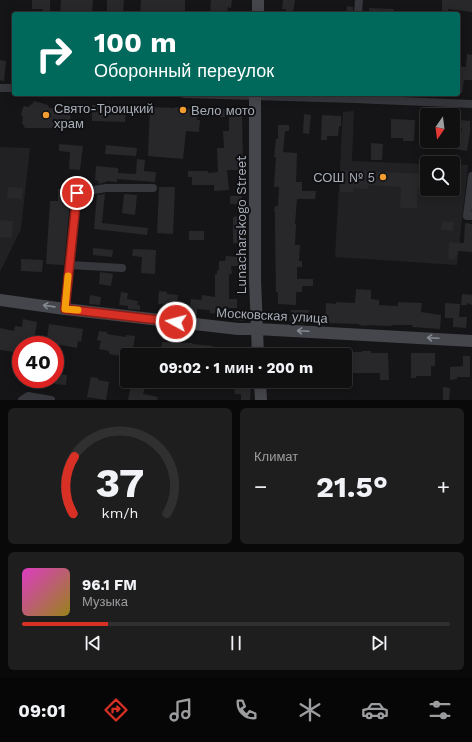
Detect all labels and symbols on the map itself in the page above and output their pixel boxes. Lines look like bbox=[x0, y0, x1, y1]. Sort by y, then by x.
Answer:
place label: Свято-Троицкий храм bbox=[54, 101, 153, 131]
place label: Вело мото bbox=[191, 103, 255, 118]
marker: Вело мото bbox=[178, 105, 188, 115]
north arrow bbox=[420, 108, 460, 148]
marker: Свято-Троицкий храм bbox=[41, 110, 51, 120]
street label: Lunacharskogo Street bbox=[234, 155, 249, 294]
place label: СОШ № 5 bbox=[313, 170, 375, 185]
marker: СОШ № 5 bbox=[378, 172, 388, 182]
pin bbox=[60, 176, 94, 210]
position arrow bbox=[155, 301, 197, 343]
one-way arrow bbox=[43, 302, 56, 310]
street label: Московская улица bbox=[216, 305, 329, 326]
one-way arrow bbox=[297, 328, 310, 335]
one-way arrow bbox=[427, 335, 440, 342]
speed limit sign: 40 bbox=[12, 336, 64, 388]

